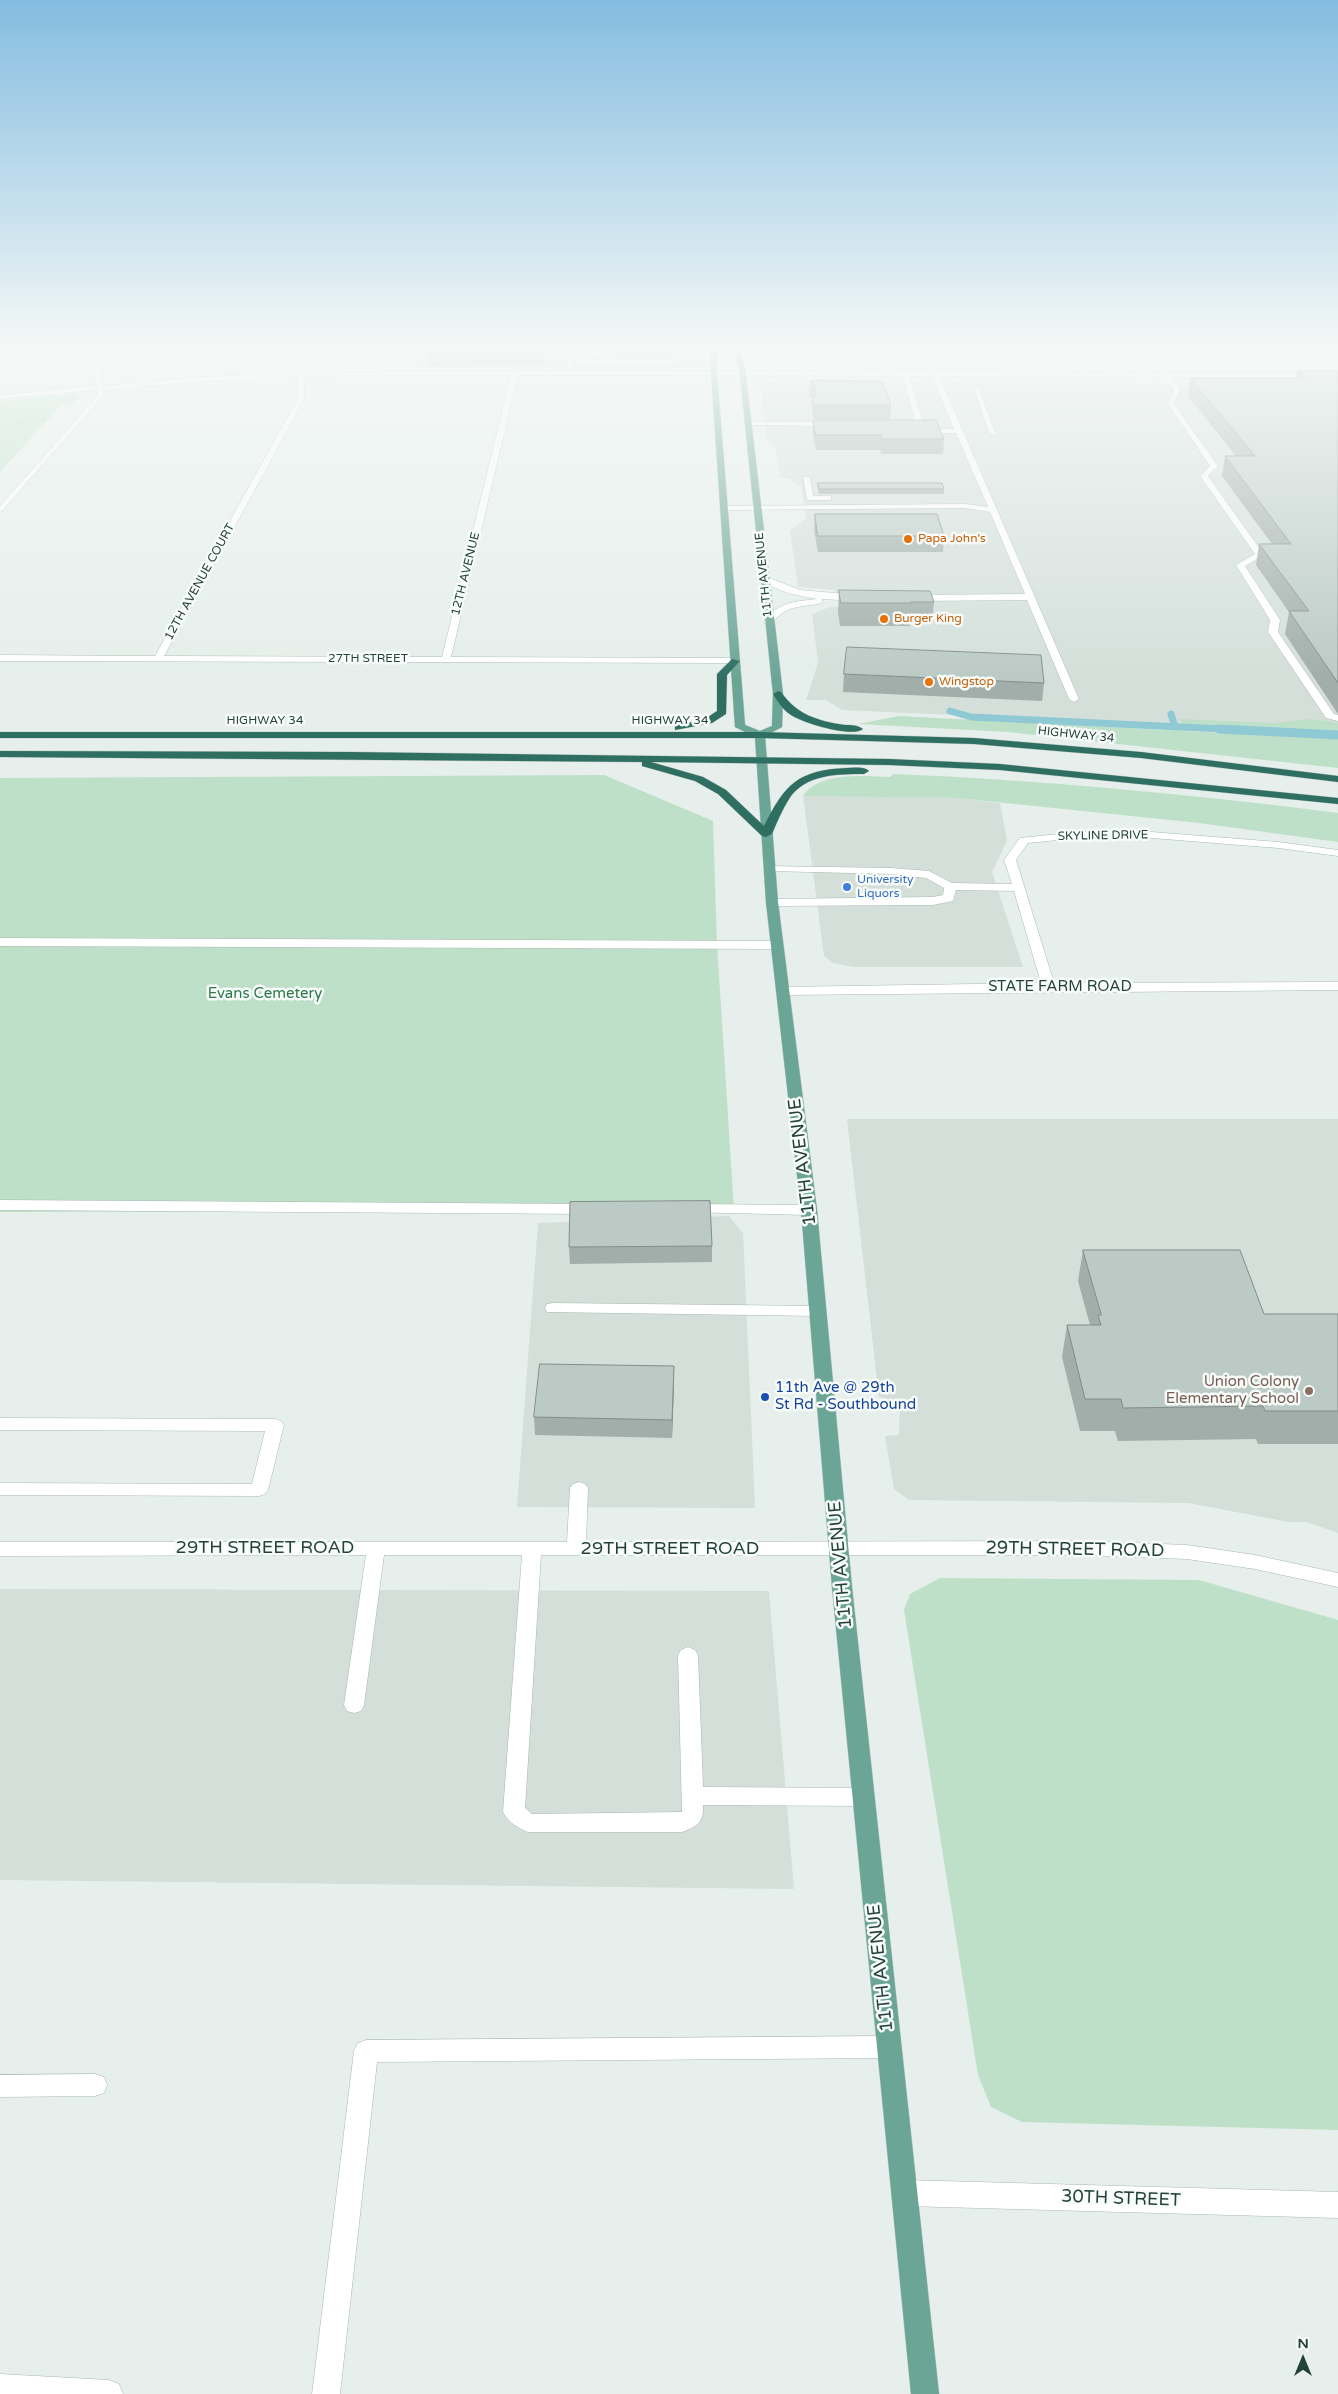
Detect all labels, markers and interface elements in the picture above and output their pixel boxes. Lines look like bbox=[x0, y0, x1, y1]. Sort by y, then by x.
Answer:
street label: 12TH AVENUE COURT bbox=[162, 521, 238, 643]
street label: 12TH AVENUE bbox=[449, 531, 483, 617]
street label: 11TH AVENUE bbox=[752, 532, 776, 618]
place label: Papa John's bbox=[918, 532, 986, 546]
marker: Papa John's bbox=[902, 533, 914, 545]
place label: Burger King bbox=[894, 612, 962, 626]
marker: Burger King bbox=[878, 613, 890, 625]
street label: 27TH STREET bbox=[328, 652, 408, 666]
place label: Wingstop bbox=[939, 675, 994, 689]
marker: Wingstop bbox=[923, 676, 935, 688]
street label: HIGHWAY 34 bbox=[227, 714, 303, 728]
street label: HIGHWAY 34 bbox=[632, 714, 708, 728]
street label: HIGHWAY 34 bbox=[1037, 724, 1115, 746]
street label: SKYLINE DRIVE bbox=[1057, 828, 1149, 844]
place label: University Liquors bbox=[857, 873, 914, 901]
marker: University Liquors bbox=[841, 881, 853, 893]
street label: STATE FARM ROAD bbox=[988, 978, 1132, 996]
park label: Evans Cemetery bbox=[208, 985, 322, 1003]
street label: 11TH AVENUE bbox=[784, 1097, 822, 1227]
place label: Union Colony Elementary School bbox=[1166, 1373, 1299, 1408]
place label: 11th Ave @ 29th St Rd - Southbound bbox=[775, 1379, 916, 1414]
marker: Union Colony Elementary School bbox=[1303, 1385, 1315, 1397]
marker: 11th Ave @ 29th St Rd - Southbound bbox=[759, 1391, 771, 1403]
street label: 11TH AVENUE bbox=[825, 1500, 857, 1630]
street label: 29TH STREET ROAD bbox=[176, 1537, 354, 1559]
street label: 29TH STREET ROAD bbox=[581, 1538, 759, 1560]
street label: 29TH STREET ROAD bbox=[985, 1538, 1165, 1562]
street label: 11TH AVENUE bbox=[864, 1903, 898, 2033]
street label: 30TH STREET bbox=[1061, 2186, 1181, 2212]
north arrow bbox=[1278, 2334, 1328, 2384]
text: N bbox=[1297, 2335, 1309, 2352]

